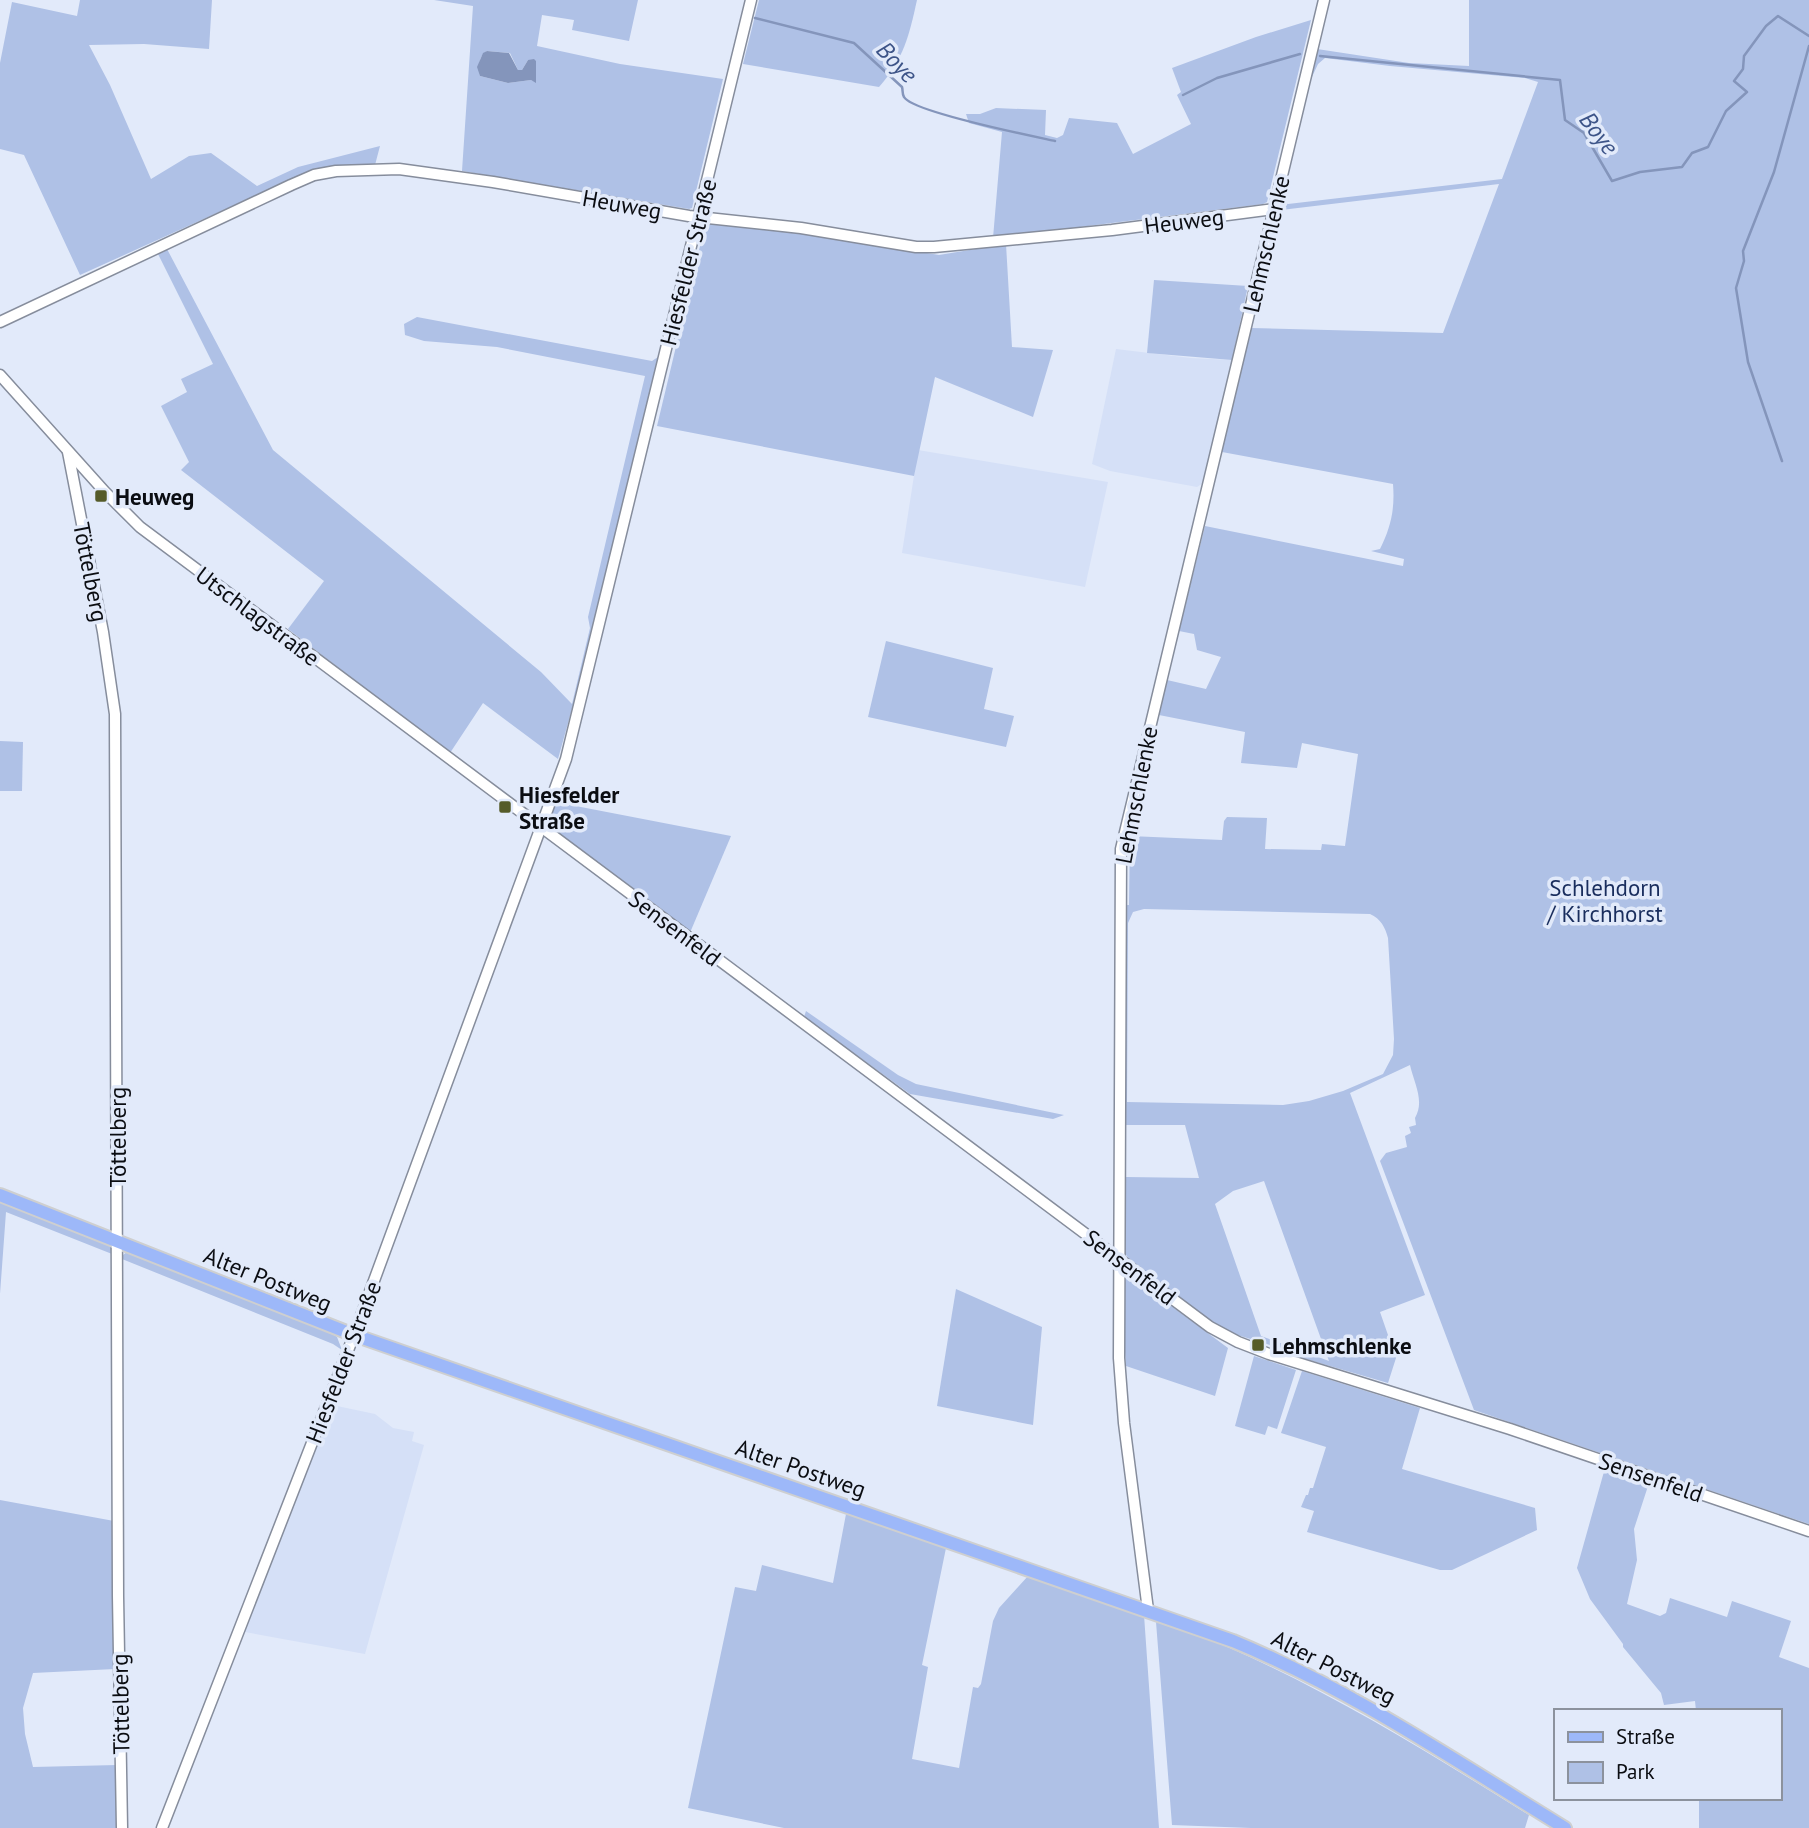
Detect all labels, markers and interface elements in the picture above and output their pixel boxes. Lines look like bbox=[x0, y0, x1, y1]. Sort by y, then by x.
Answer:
water label: Boye bbox=[870, 35, 924, 89]
water label: Boye bbox=[1573, 105, 1625, 161]
street label: Lehmschlenke bbox=[1236, 173, 1296, 315]
street label: Hiesfelder Straße bbox=[653, 176, 723, 348]
street label: Heuweg bbox=[580, 183, 664, 225]
street label: Heuweg bbox=[1143, 202, 1225, 240]
place label: Heuweg bbox=[115, 482, 194, 511]
marker: Heuweg bbox=[93, 488, 109, 504]
street label: Töttelberg bbox=[67, 520, 115, 624]
street label: Utschlagstraße bbox=[190, 560, 326, 672]
street label: Lehmschlenke bbox=[1108, 724, 1164, 866]
place label: Hiesfelder Straße bbox=[519, 780, 620, 835]
marker: Hiesfelder Straße bbox=[497, 799, 513, 815]
park label: Schlehdorn / Kirchhorst bbox=[1546, 873, 1663, 928]
street label: Sensenfeld bbox=[623, 884, 727, 972]
street label: Töttelberg bbox=[103, 1087, 132, 1187]
street label: Sensenfeld bbox=[1078, 1223, 1182, 1311]
street label: Alter Postweg bbox=[200, 1240, 336, 1318]
street label: Hiesfelder Straße bbox=[299, 1277, 387, 1447]
place label: Lehmschlenke bbox=[1272, 1331, 1412, 1360]
marker: Lehmschlenke bbox=[1250, 1337, 1266, 1353]
street label: Alter Postweg bbox=[732, 1432, 870, 1504]
street label: Sensenfeld bbox=[1595, 1446, 1707, 1508]
street label: Alter Postweg bbox=[1267, 1623, 1401, 1711]
street label: Töttelberg bbox=[105, 1653, 135, 1755]
legend bbox=[1554, 1709, 1781, 1800]
text: Straße bbox=[1616, 1723, 1675, 1750]
text: Park bbox=[1616, 1758, 1655, 1785]

